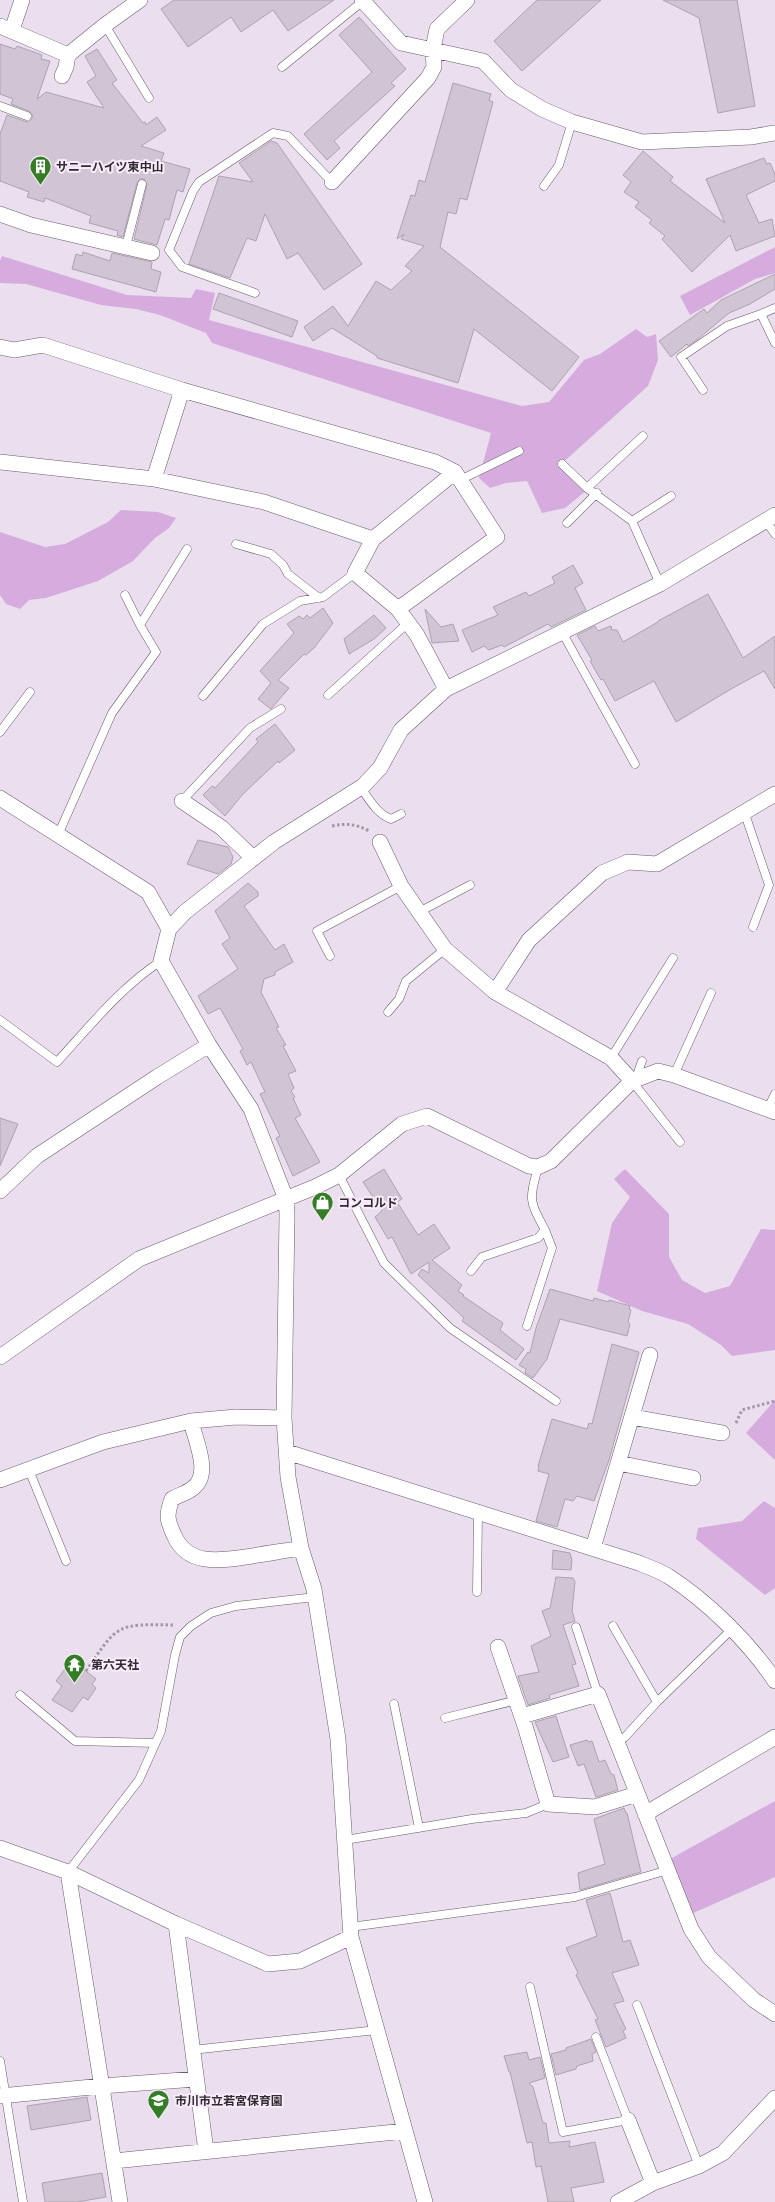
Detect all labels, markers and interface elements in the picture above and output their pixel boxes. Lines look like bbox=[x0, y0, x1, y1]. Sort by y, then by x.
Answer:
building icon: サニーハイツ東中山 bbox=[28, 155, 52, 186]
place label: サニーハイツ東中山 bbox=[56, 158, 164, 175]
shop icon: コンコルド bbox=[310, 1191, 334, 1222]
place label: コンコルド bbox=[338, 1194, 398, 1211]
temple icon: 第六天社 bbox=[63, 1653, 87, 1684]
place label: 第六天社 bbox=[91, 1656, 139, 1673]
school or university icon: 市川市立若宮保育園 bbox=[147, 2089, 171, 2120]
place label: 市川市立若宮保育園 bbox=[175, 2092, 283, 2109]

